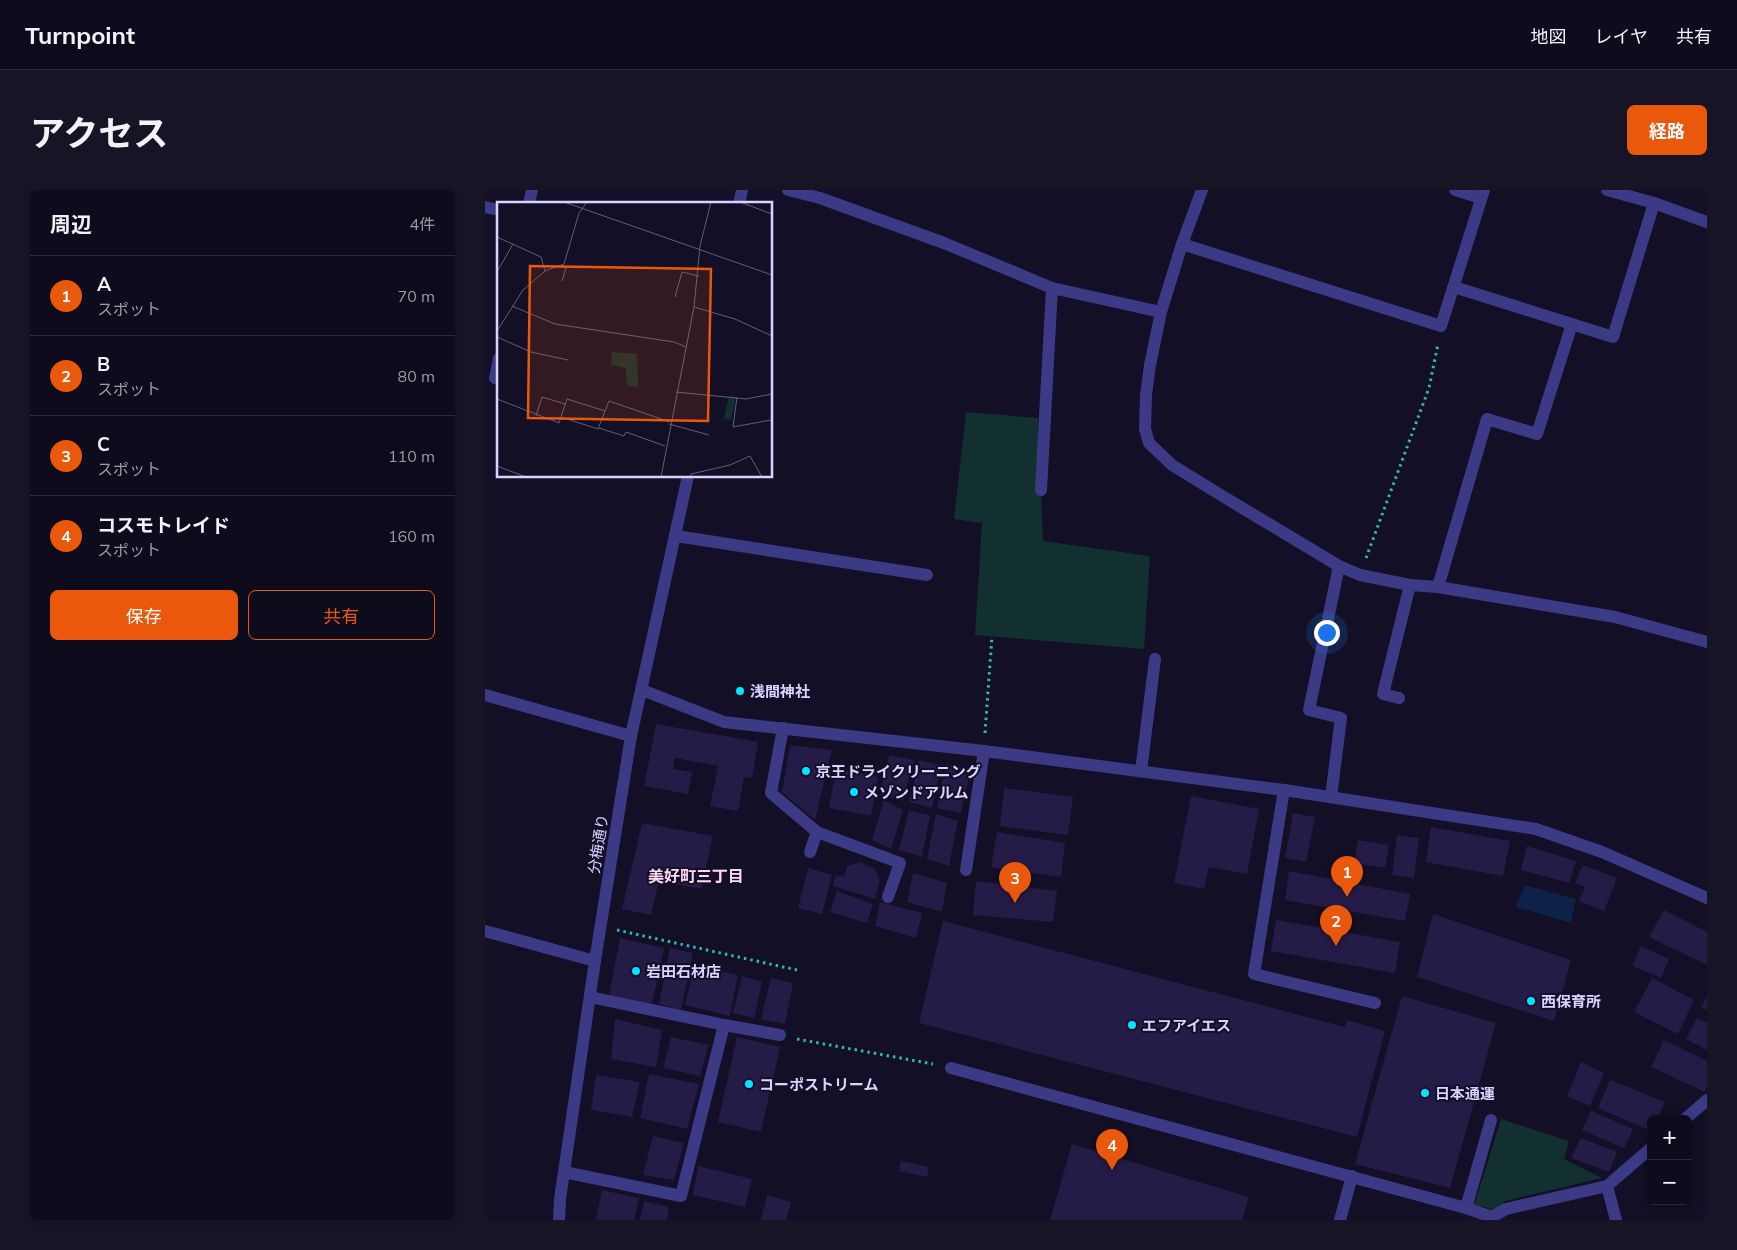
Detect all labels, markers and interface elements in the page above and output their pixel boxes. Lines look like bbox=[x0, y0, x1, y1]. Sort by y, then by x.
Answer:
text: Turnpoint bbox=[25, 20, 135, 50]
text: 地図 bbox=[1531, 25, 1567, 48]
text: レイヤ bbox=[1595, 25, 1648, 48]
text: 共有 bbox=[1676, 25, 1712, 48]
button: 経路 bbox=[1627, 105, 1707, 155]
text: アクセス bbox=[30, 111, 168, 155]
inset map bbox=[497, 202, 773, 478]
text: 周辺 bbox=[50, 211, 92, 237]
text: 4件 bbox=[409, 214, 435, 234]
text: A bbox=[97, 272, 111, 296]
text: 1 bbox=[61, 286, 71, 306]
text: 70 m bbox=[398, 286, 435, 306]
text: スポット bbox=[97, 299, 161, 319]
text: B bbox=[97, 352, 110, 376]
text: 2 bbox=[61, 366, 71, 386]
text: 80 m bbox=[398, 366, 435, 386]
text: スポット bbox=[97, 379, 161, 399]
text: C bbox=[97, 432, 110, 456]
text: 3 bbox=[61, 446, 71, 466]
text: 110 m bbox=[388, 446, 435, 466]
text: スポット bbox=[97, 459, 161, 479]
text: コスモトレイド bbox=[97, 513, 230, 537]
text: 4 bbox=[61, 526, 71, 546]
text: 160 m bbox=[388, 526, 435, 546]
text: スポット bbox=[97, 540, 161, 560]
button: 保存 bbox=[50, 590, 238, 640]
button: 共有 bbox=[248, 590, 435, 640]
your location bbox=[1314, 620, 1340, 646]
place label: 浅間神社 bbox=[750, 682, 810, 701]
marker: 浅間神社 bbox=[734, 685, 746, 697]
place label: 京王ドライクリーニング bbox=[816, 762, 981, 781]
marker: 京王ドライクリーニング bbox=[800, 765, 812, 777]
place label: メゾンドアルム bbox=[864, 783, 969, 802]
marker: メゾンドアルム bbox=[848, 786, 860, 798]
street label: 分梅通り bbox=[584, 813, 612, 875]
pin: 1 bbox=[1331, 856, 1363, 897]
pin: 3 bbox=[999, 862, 1031, 903]
district label: 美好町三丁目 bbox=[648, 866, 744, 886]
pin: 2 bbox=[1320, 905, 1352, 946]
place label: 岩田石材店 bbox=[646, 962, 721, 981]
marker: 岩田石材店 bbox=[630, 965, 642, 977]
place label: 西保育所 bbox=[1541, 992, 1601, 1011]
marker: 西保育所 bbox=[1525, 995, 1537, 1007]
place label: エフアイエス bbox=[1142, 1016, 1231, 1035]
marker: エフアイエス bbox=[1126, 1019, 1138, 1031]
place label: コーポストリーム bbox=[759, 1075, 879, 1094]
marker: コーポストリーム bbox=[743, 1078, 755, 1090]
place label: 日本通運 bbox=[1435, 1084, 1495, 1103]
marker: 日本通運 bbox=[1419, 1087, 1431, 1099]
map controls bbox=[1647, 1115, 1692, 1205]
button: + bbox=[1647, 1115, 1692, 1160]
pin: 4 bbox=[1096, 1129, 1128, 1170]
button: − bbox=[1647, 1160, 1692, 1205]

